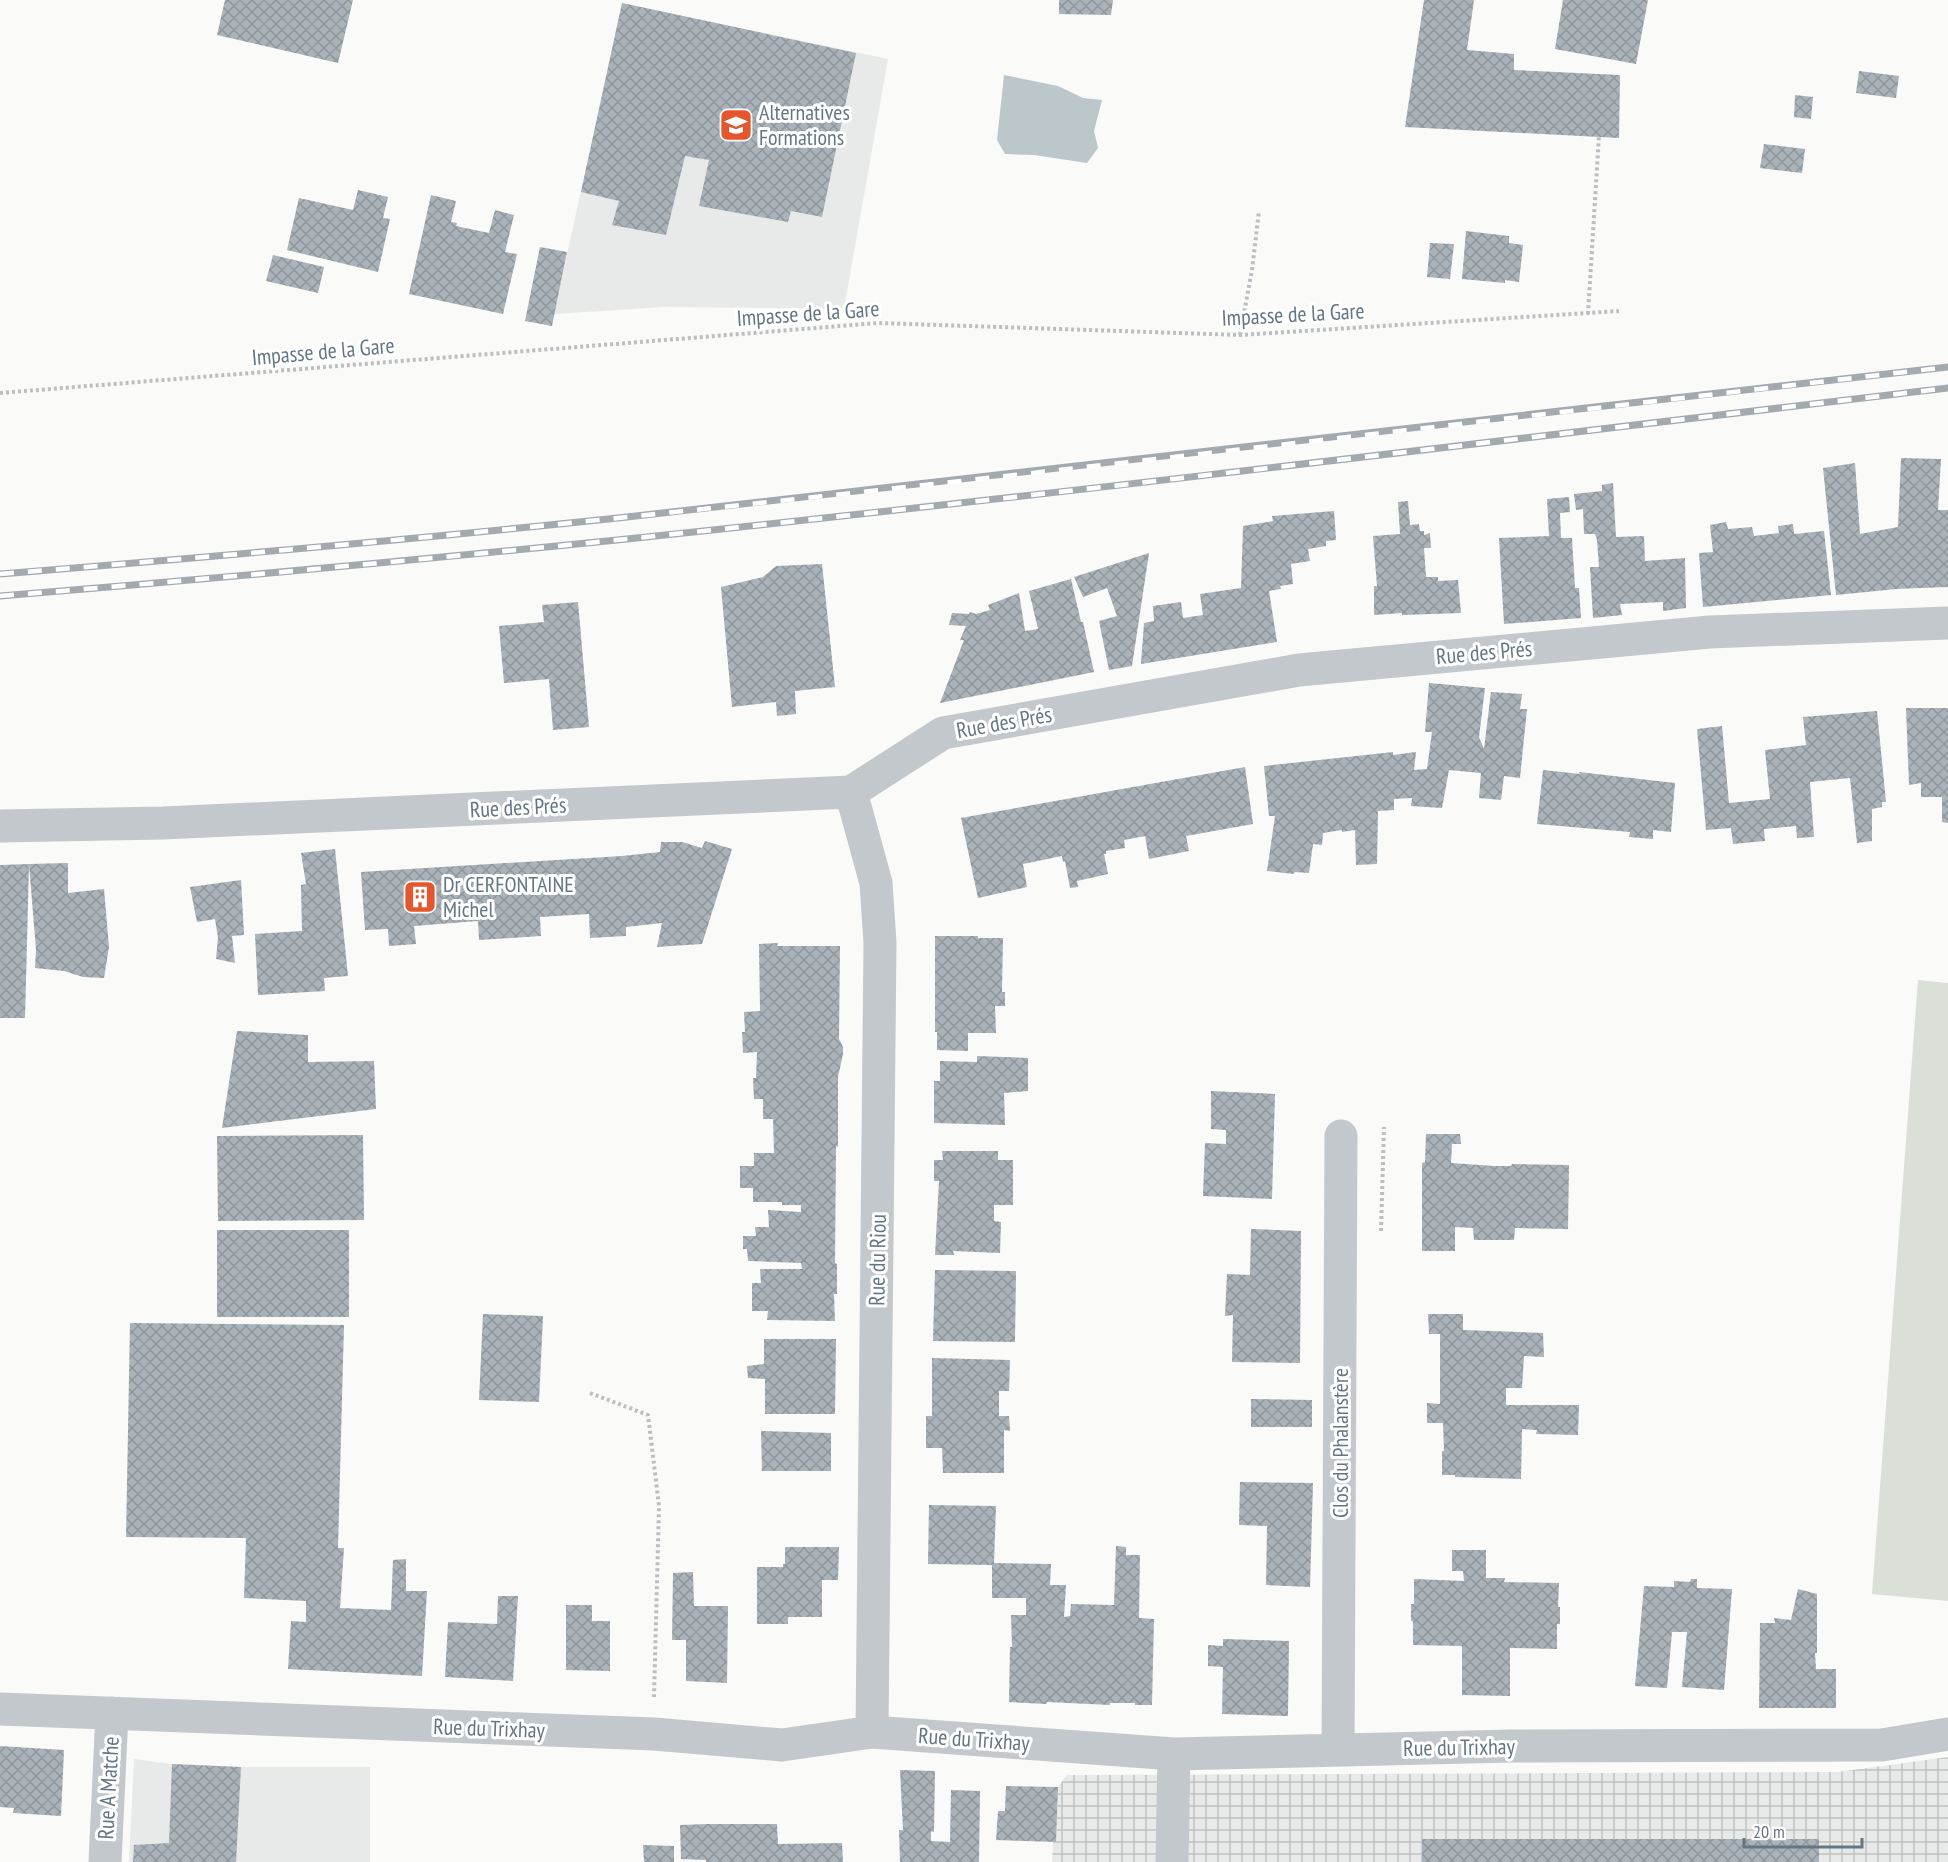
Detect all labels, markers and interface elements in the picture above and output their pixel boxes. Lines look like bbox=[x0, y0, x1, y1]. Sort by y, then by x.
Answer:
place label: Alternatives Formations bbox=[759, 98, 850, 151]
school or university icon: Alternatives Formations bbox=[718, 107, 754, 143]
street label: Impasse de la Gare bbox=[736, 294, 880, 332]
street label: Impasse de la Gare bbox=[1221, 296, 1365, 332]
street label: Impasse de la Gare bbox=[251, 331, 395, 371]
street label: Rue des Prés bbox=[1435, 634, 1533, 670]
street label: Rue des Prés bbox=[954, 700, 1054, 744]
street label: Rue des Prés bbox=[469, 790, 567, 824]
place label: Dr CERFONTAINE Michel bbox=[443, 870, 574, 923]
building icon: Dr CERFONTAINE Michel bbox=[402, 879, 438, 915]
street label: Rue du Riou bbox=[862, 1214, 892, 1306]
street label: Clos du Phalanstère bbox=[1326, 1368, 1354, 1518]
street label: Rue du Trixhay bbox=[433, 1712, 546, 1744]
street label: Rue du Trixhay bbox=[917, 1721, 1031, 1757]
street label: Rue du Trixhay bbox=[1403, 1732, 1516, 1762]
street label: Rue A Matche bbox=[91, 1736, 125, 1840]
scale bar bbox=[1744, 1811, 1862, 1849]
text: 20 m bbox=[1753, 1820, 1785, 1843]

